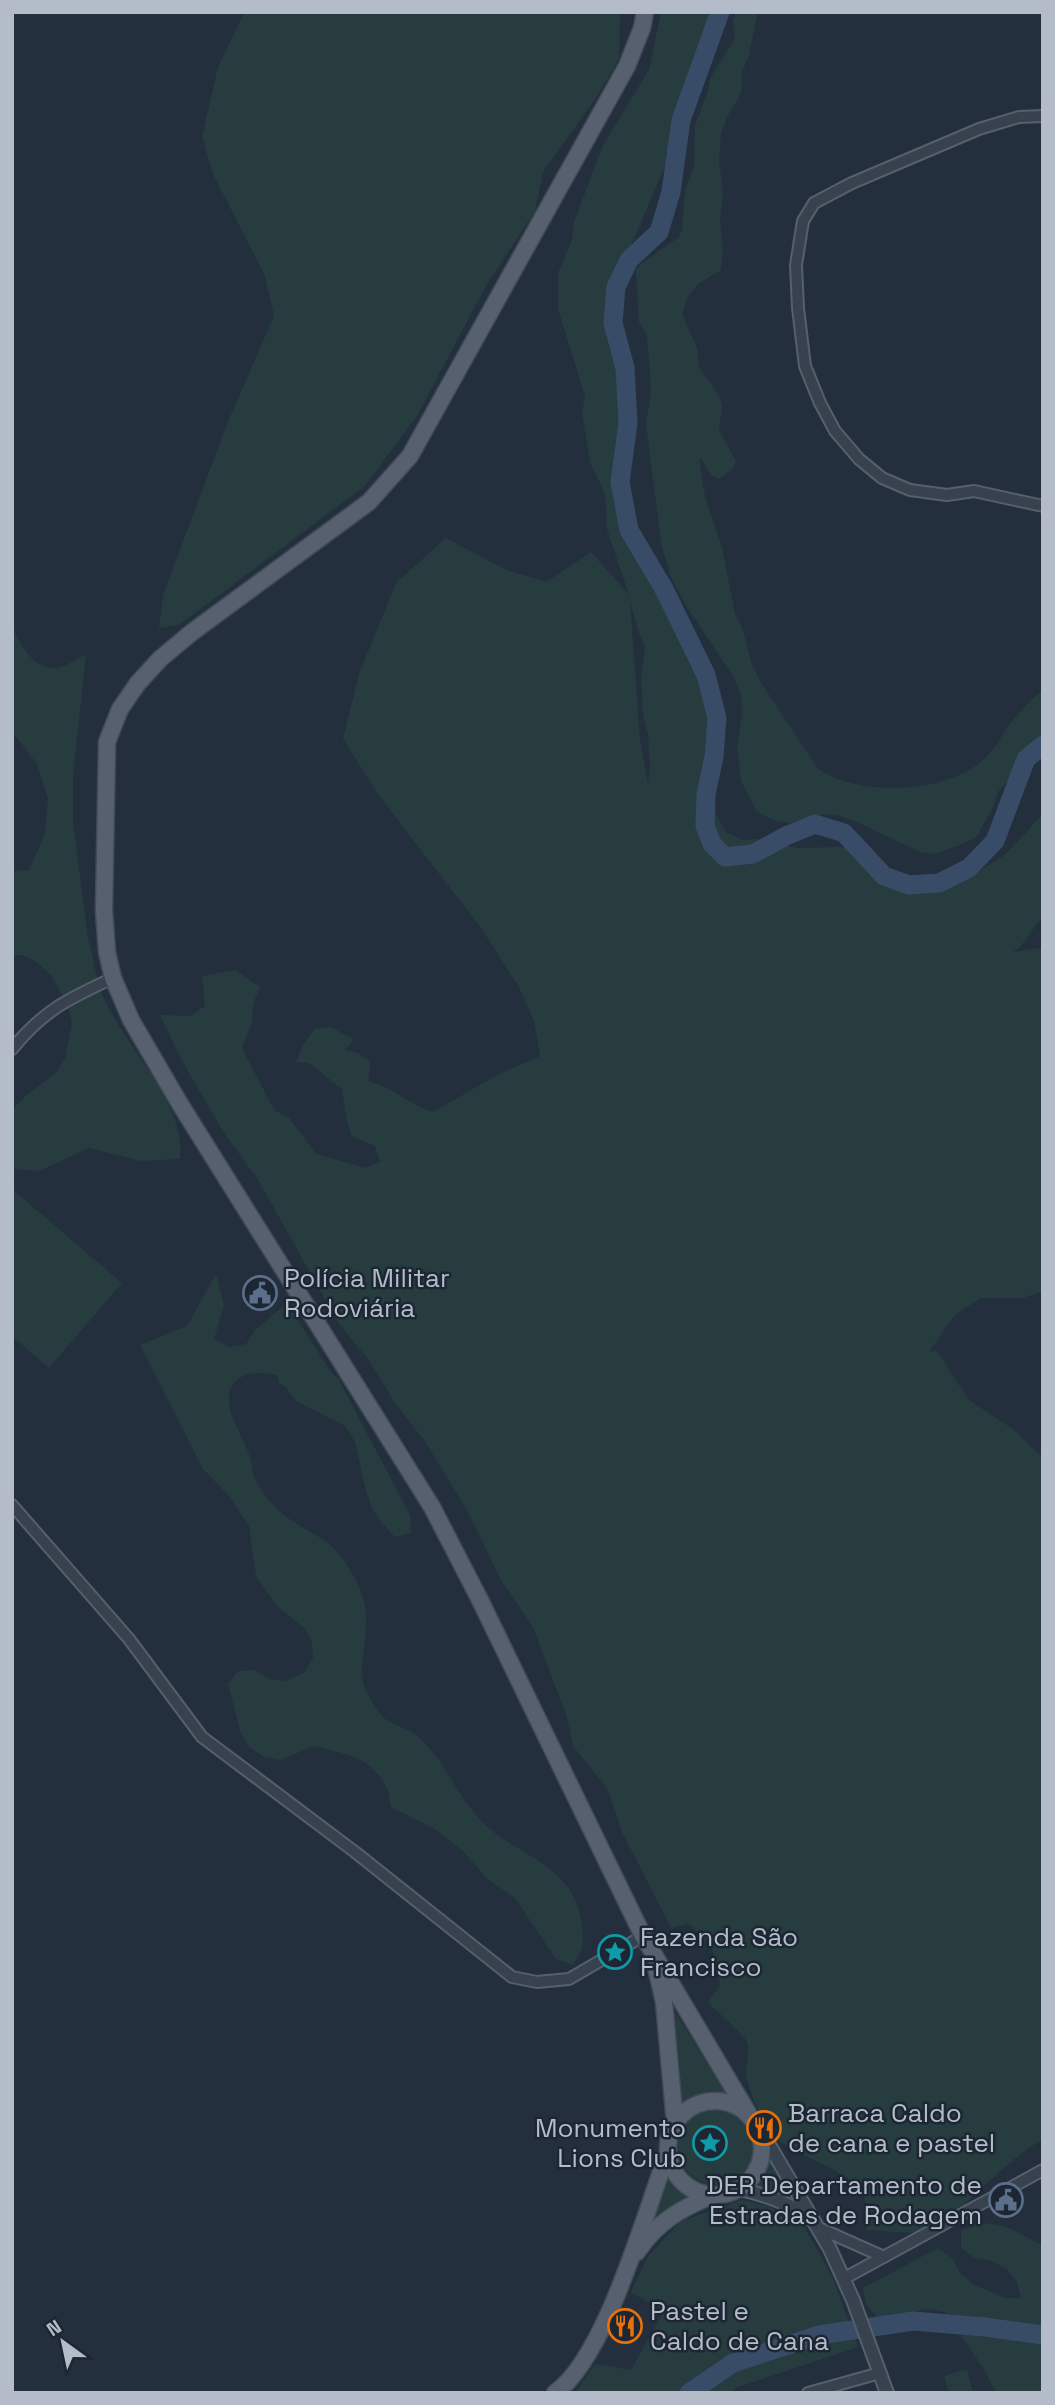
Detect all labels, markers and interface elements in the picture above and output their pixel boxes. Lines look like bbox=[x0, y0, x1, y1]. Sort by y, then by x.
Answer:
place label: Polícia Militar Rodoviária bbox=[284, 1261, 450, 1325]
public building icon: Polícia Militar Rodoviária bbox=[241, 1274, 279, 1312]
place label: Fazenda São Francisco bbox=[640, 1920, 798, 1984]
place icon: Fazenda São Francisco bbox=[596, 1933, 634, 1971]
place label: Barraca Caldo de cana e pastel bbox=[788, 2096, 995, 2160]
restaurant icon: Barraca Caldo de cana e pastel bbox=[745, 2109, 783, 2147]
place label: Monumento Lions Club bbox=[535, 2111, 686, 2175]
place icon: Monumento Lions Club bbox=[691, 2124, 729, 2162]
place label: DER Departamento de Estradas de Rodagem bbox=[706, 2168, 982, 2232]
public building icon: DER Departamento de Estradas de Rodagem bbox=[987, 2181, 1025, 2219]
place label: Pastel e Caldo de Cana bbox=[650, 2294, 829, 2358]
north arrow bbox=[28, 2307, 98, 2377]
restaurant icon: Pastel e Caldo de Cana bbox=[606, 2307, 644, 2345]
text: N bbox=[42, 2314, 66, 2342]

